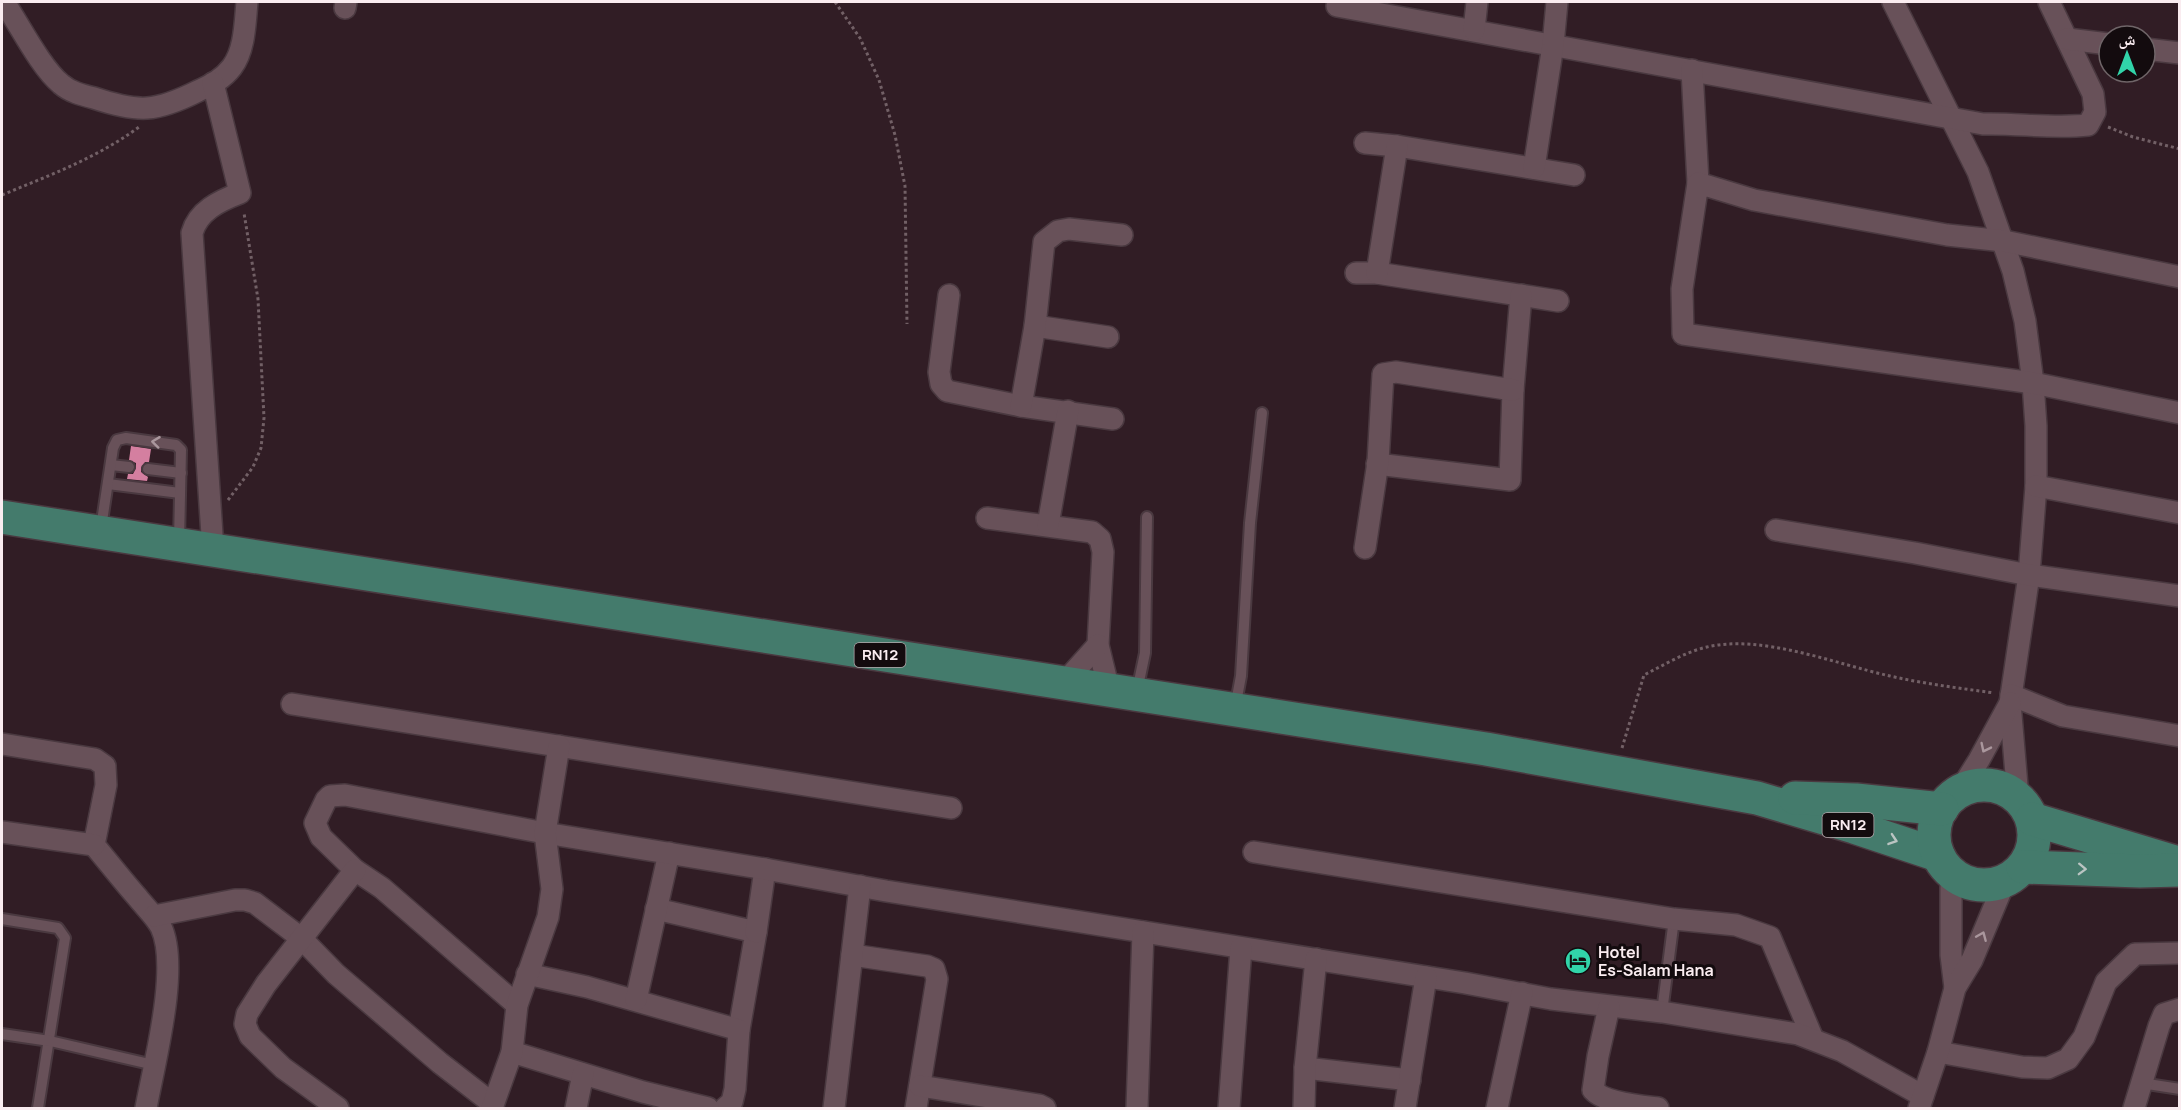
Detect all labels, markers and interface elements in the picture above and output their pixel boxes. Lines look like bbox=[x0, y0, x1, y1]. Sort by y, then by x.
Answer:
north arrow bbox=[2097, 24, 2157, 84]
text: ش bbox=[2119, 28, 2136, 50]
one-way arrow bbox=[152, 437, 161, 449]
road number: RN12 bbox=[854, 643, 906, 667]
one-way arrow bbox=[1981, 741, 1993, 752]
road number: RN12 bbox=[1822, 813, 1874, 837]
one-way arrow bbox=[1887, 833, 1898, 845]
one-way arrow bbox=[2077, 863, 2086, 876]
one-way arrow bbox=[1975, 931, 1987, 942]
place label: Hotel Es-Salam Hana bbox=[1598, 941, 1714, 981]
hotel icon: Hotel Es-Salam Hana bbox=[1563, 946, 1593, 976]

